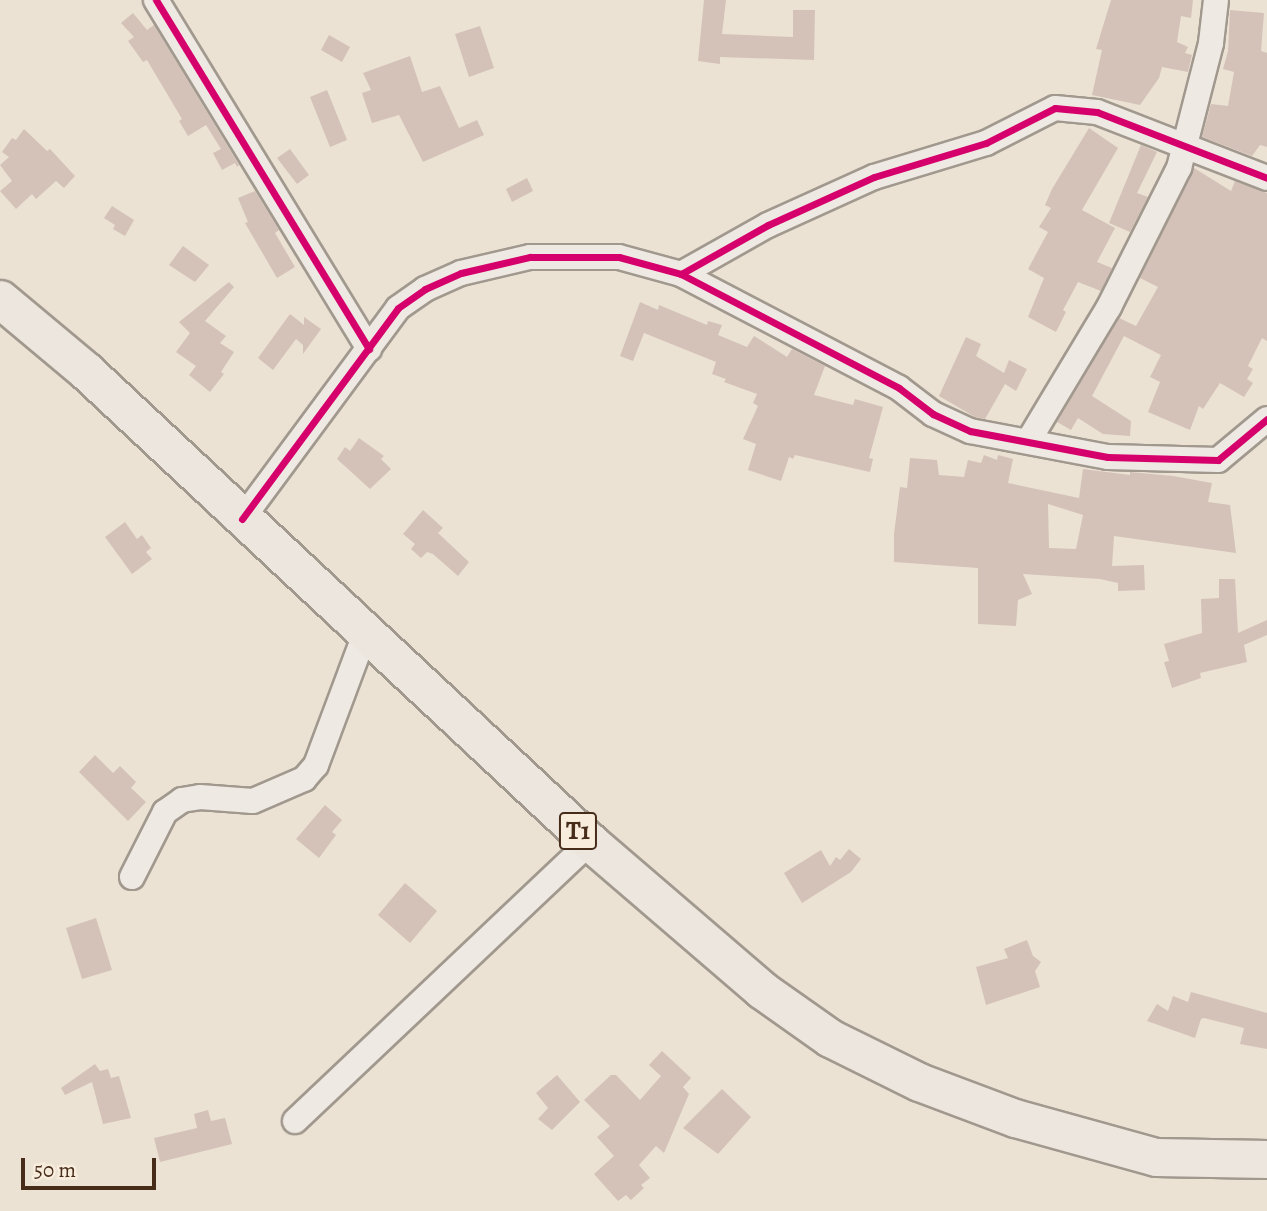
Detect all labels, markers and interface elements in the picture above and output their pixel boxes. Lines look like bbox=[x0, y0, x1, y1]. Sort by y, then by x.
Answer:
road number: T1 bbox=[559, 808, 597, 853]
scale bar bbox=[24, 1144, 159, 1188]
text: 50 m bbox=[34, 1156, 76, 1184]

